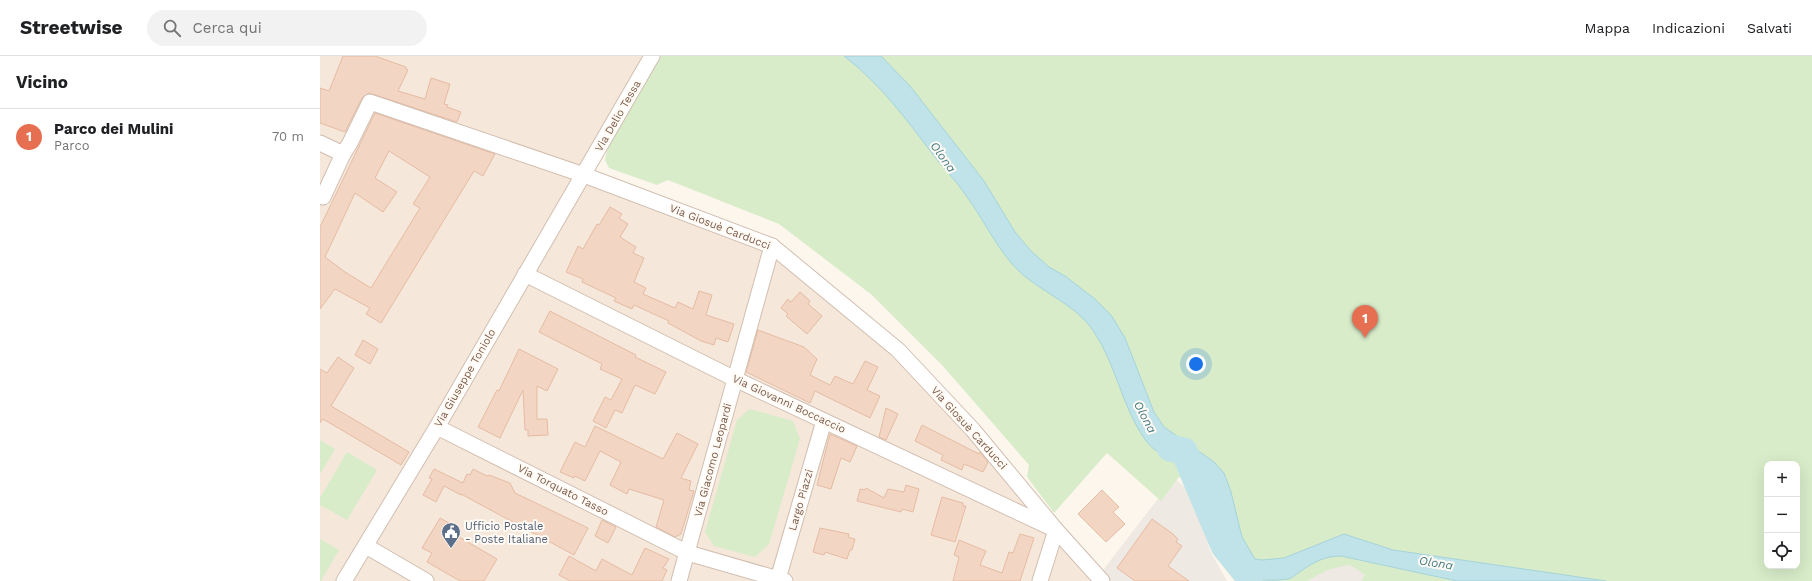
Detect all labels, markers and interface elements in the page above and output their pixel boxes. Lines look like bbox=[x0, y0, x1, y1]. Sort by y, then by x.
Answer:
search box bbox=[147, 10, 427, 46]
text: Streetwise bbox=[20, 16, 123, 39]
icon: search bbox=[161, 17, 183, 39]
text: Cerca qui bbox=[193, 19, 262, 37]
text: Mappa bbox=[1585, 20, 1630, 36]
text: Indicazioni bbox=[1652, 20, 1725, 36]
text: Salvati bbox=[1747, 20, 1792, 36]
text: Vicino bbox=[16, 72, 68, 92]
street label: Via Delio Tessa bbox=[592, 78, 644, 154]
text: Parco dei Mulini bbox=[54, 120, 173, 138]
text: 1 bbox=[26, 129, 32, 144]
text: 70 m bbox=[272, 129, 304, 144]
text: Parco bbox=[54, 138, 89, 153]
water label: Olona bbox=[927, 139, 959, 175]
street label: Via Giosuè Carducci bbox=[668, 202, 772, 252]
pin: 1 bbox=[1352, 305, 1378, 338]
street label: Via Giuseppe Toniolo bbox=[431, 326, 499, 430]
your location bbox=[1186, 354, 1206, 374]
street label: Via Giovanni Boccaccio bbox=[730, 372, 848, 436]
street label: Via Giosuè Carducci bbox=[928, 384, 1010, 472]
water label: Olona bbox=[1131, 399, 1159, 436]
street label: Via Giacomo Leopardi bbox=[692, 402, 734, 518]
street label: Via Torquato Tasso bbox=[515, 461, 611, 519]
map controls bbox=[1764, 461, 1800, 569]
button: + bbox=[1764, 461, 1800, 497]
street label: Largo Piazzi bbox=[786, 467, 816, 532]
button: − bbox=[1764, 497, 1800, 533]
place label: Ufficio Postale - Poste Italiane bbox=[465, 520, 548, 546]
public building icon: Ufficio Postale - Poste Italiane bbox=[440, 521, 462, 549]
button: locate bbox=[1764, 533, 1800, 569]
water label: Olona bbox=[1418, 553, 1455, 573]

